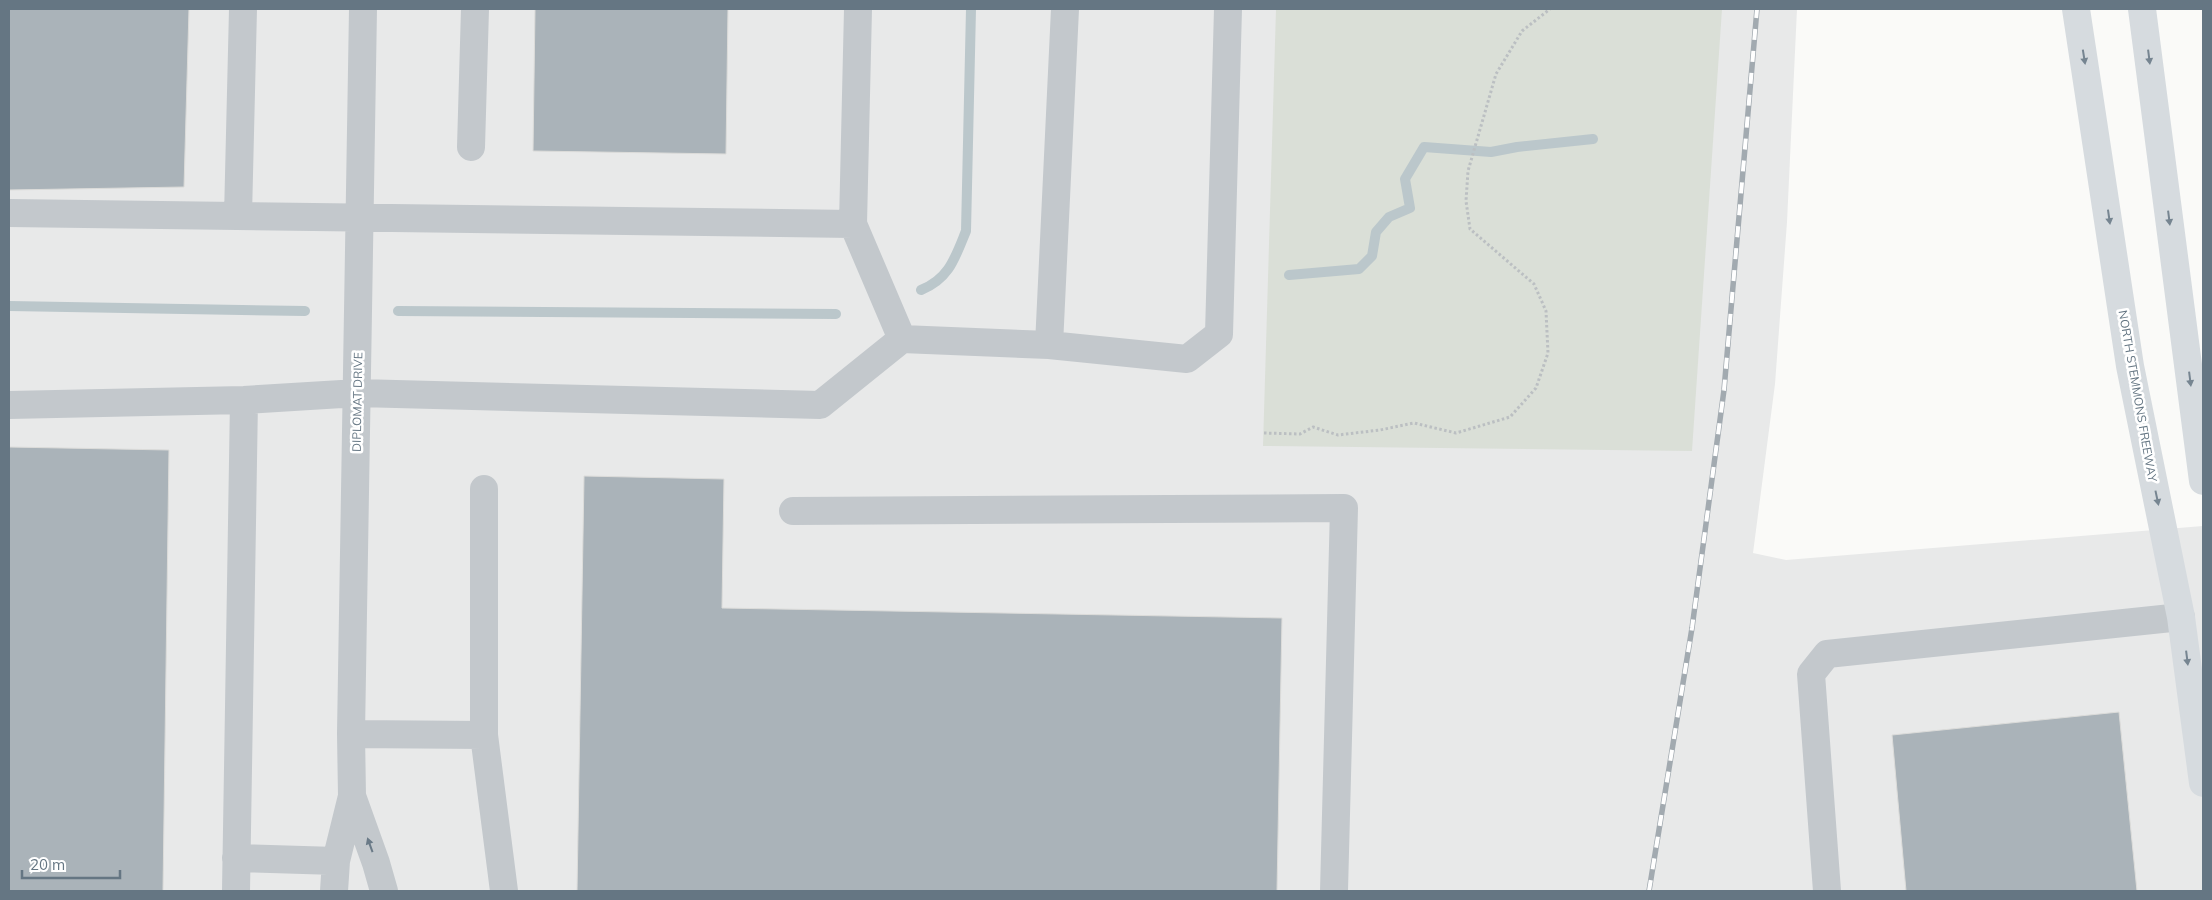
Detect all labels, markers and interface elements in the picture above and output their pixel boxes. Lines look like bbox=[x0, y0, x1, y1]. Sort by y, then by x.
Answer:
one-way arrow bbox=[2080, 49, 2088, 65]
one-way arrow bbox=[2145, 49, 2153, 65]
one-way arrow bbox=[2105, 210, 2113, 226]
one-way arrow bbox=[2166, 211, 2174, 227]
street label: NORTH STEMMONS FREEWAY bbox=[2116, 309, 2161, 484]
street label: DIPLOMAT DRIVE bbox=[349, 352, 365, 452]
one-way arrow bbox=[2186, 372, 2194, 388]
one-way arrow bbox=[2153, 491, 2161, 506]
one-way arrow bbox=[2183, 650, 2191, 666]
one-way arrow bbox=[366, 837, 373, 852]
scale bar bbox=[22, 848, 120, 880]
text: 20 m bbox=[30, 855, 65, 874]

